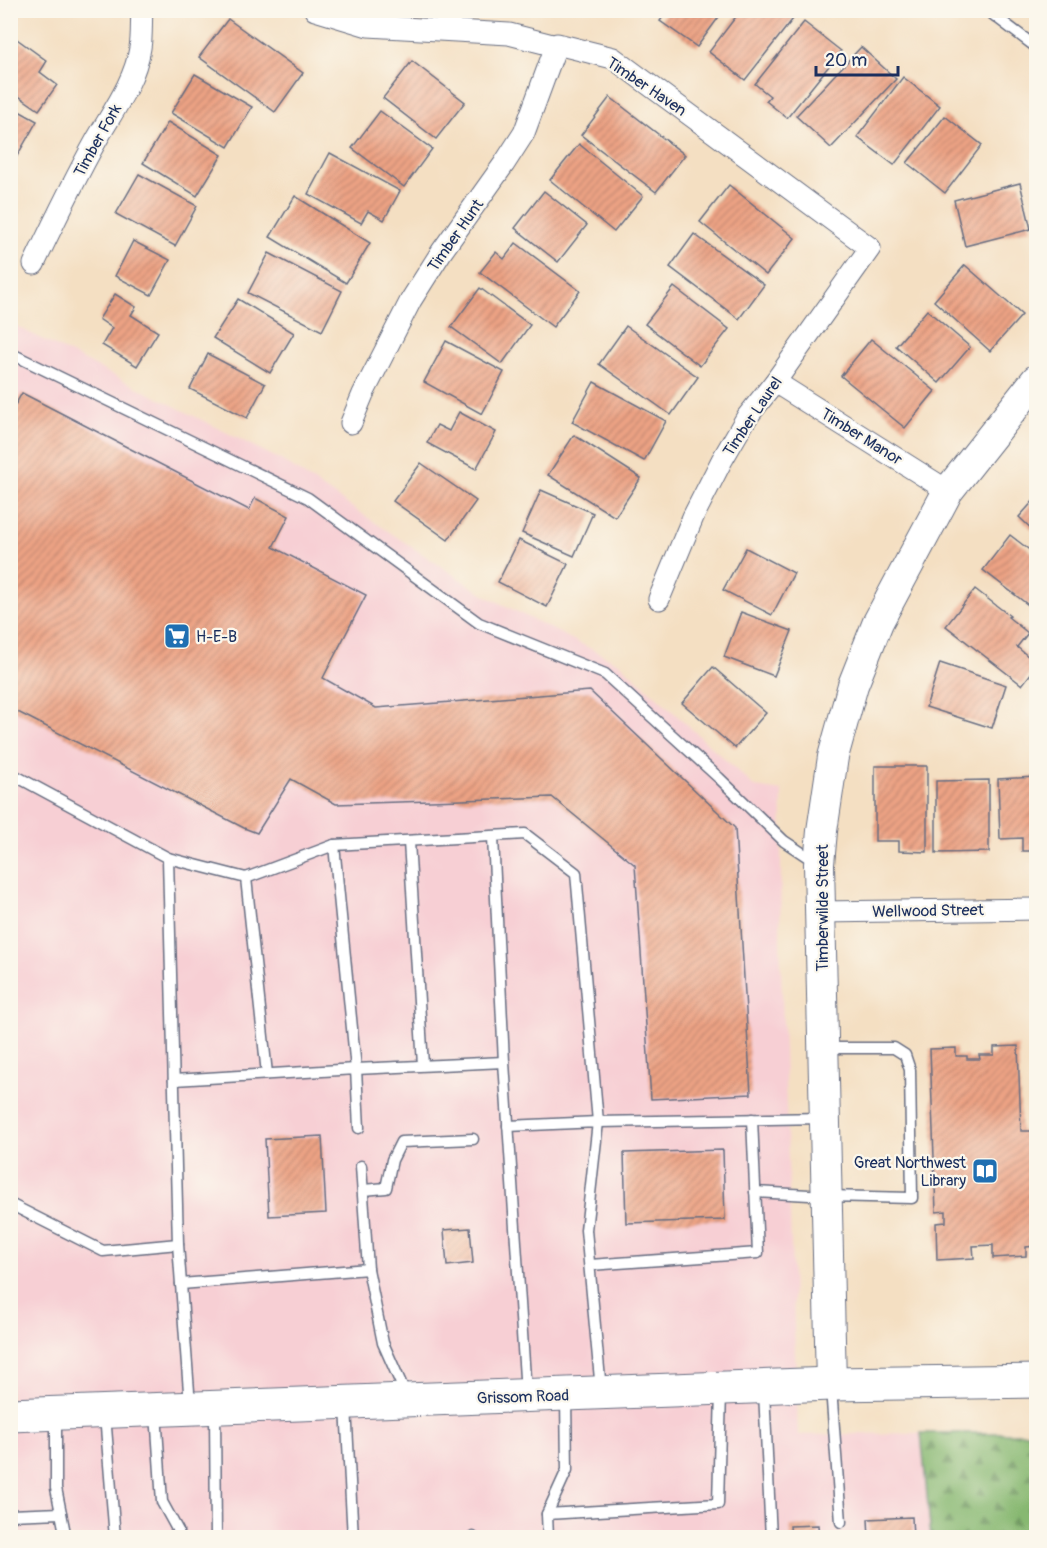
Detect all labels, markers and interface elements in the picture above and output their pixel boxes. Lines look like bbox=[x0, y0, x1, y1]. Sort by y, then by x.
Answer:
scale bar bbox=[816, 39, 898, 77]
text: 20 m bbox=[825, 49, 867, 72]
street label: Timber Haven bbox=[603, 53, 690, 121]
street label: Timber Fork bbox=[70, 100, 126, 180]
street label: Timber Hunt bbox=[424, 195, 488, 276]
street label: Timber Laurel bbox=[719, 373, 787, 460]
street label: Timber Manor bbox=[817, 404, 906, 470]
supermarket icon: H-E-B bbox=[162, 621, 192, 651]
place label: H-E-B bbox=[196, 627, 237, 647]
street label: Timberwilde Street bbox=[813, 844, 833, 972]
street label: Wellwood Street bbox=[872, 900, 985, 922]
place label: Great Northwest Library bbox=[854, 1153, 967, 1191]
library icon: Great Northwest Library bbox=[970, 1156, 1000, 1186]
street label: Grissom Road bbox=[477, 1385, 570, 1409]

